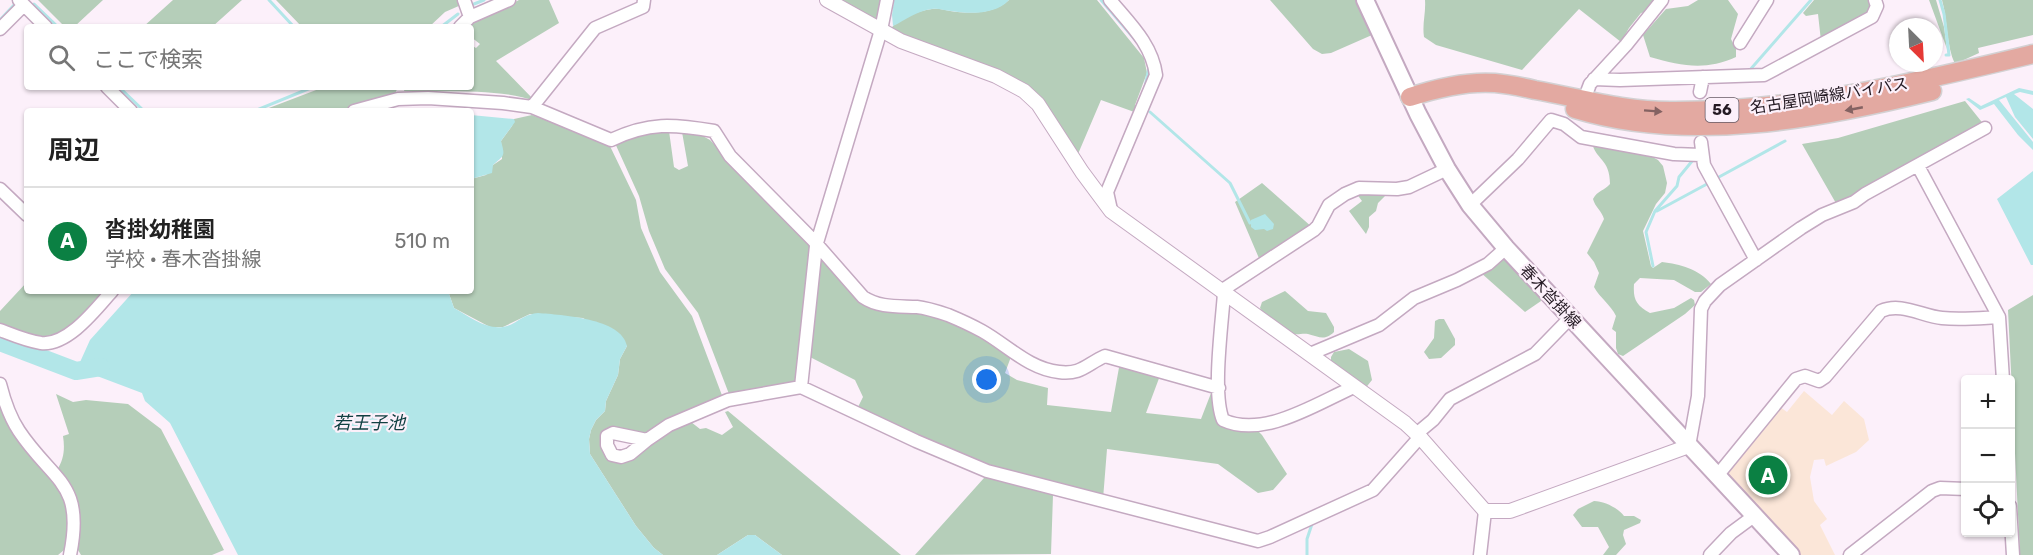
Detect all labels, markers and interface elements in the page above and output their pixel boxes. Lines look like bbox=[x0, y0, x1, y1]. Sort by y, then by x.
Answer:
north arrow bbox=[1889, 18, 1943, 72]
search box bbox=[24, 24, 474, 90]
icon: search bbox=[45, 41, 78, 74]
text: ここで検索 bbox=[93, 46, 203, 73]
street label: 名古屋岡崎線バイパス bbox=[1749, 74, 1909, 117]
road number: 56 bbox=[1706, 98, 1738, 122]
one-way arrow bbox=[1844, 105, 1863, 114]
one-way arrow bbox=[1644, 106, 1663, 115]
text: 周辺 bbox=[48, 135, 100, 166]
text: 沓掛幼稚園 bbox=[105, 216, 215, 243]
text: A bbox=[60, 229, 75, 253]
text: 510 m bbox=[394, 229, 450, 253]
text: 学校 · 春木沓掛線 bbox=[105, 247, 261, 271]
street label: 春木沓掛線 bbox=[1516, 261, 1585, 332]
your location bbox=[972, 365, 1001, 394]
map controls bbox=[1961, 375, 2015, 537]
button: + bbox=[1961, 375, 2015, 429]
water label: 若王子池 bbox=[333, 412, 407, 434]
button: − bbox=[1961, 429, 2015, 483]
pin: A bbox=[1748, 452, 1788, 498]
button: locate bbox=[1961, 483, 2015, 537]

